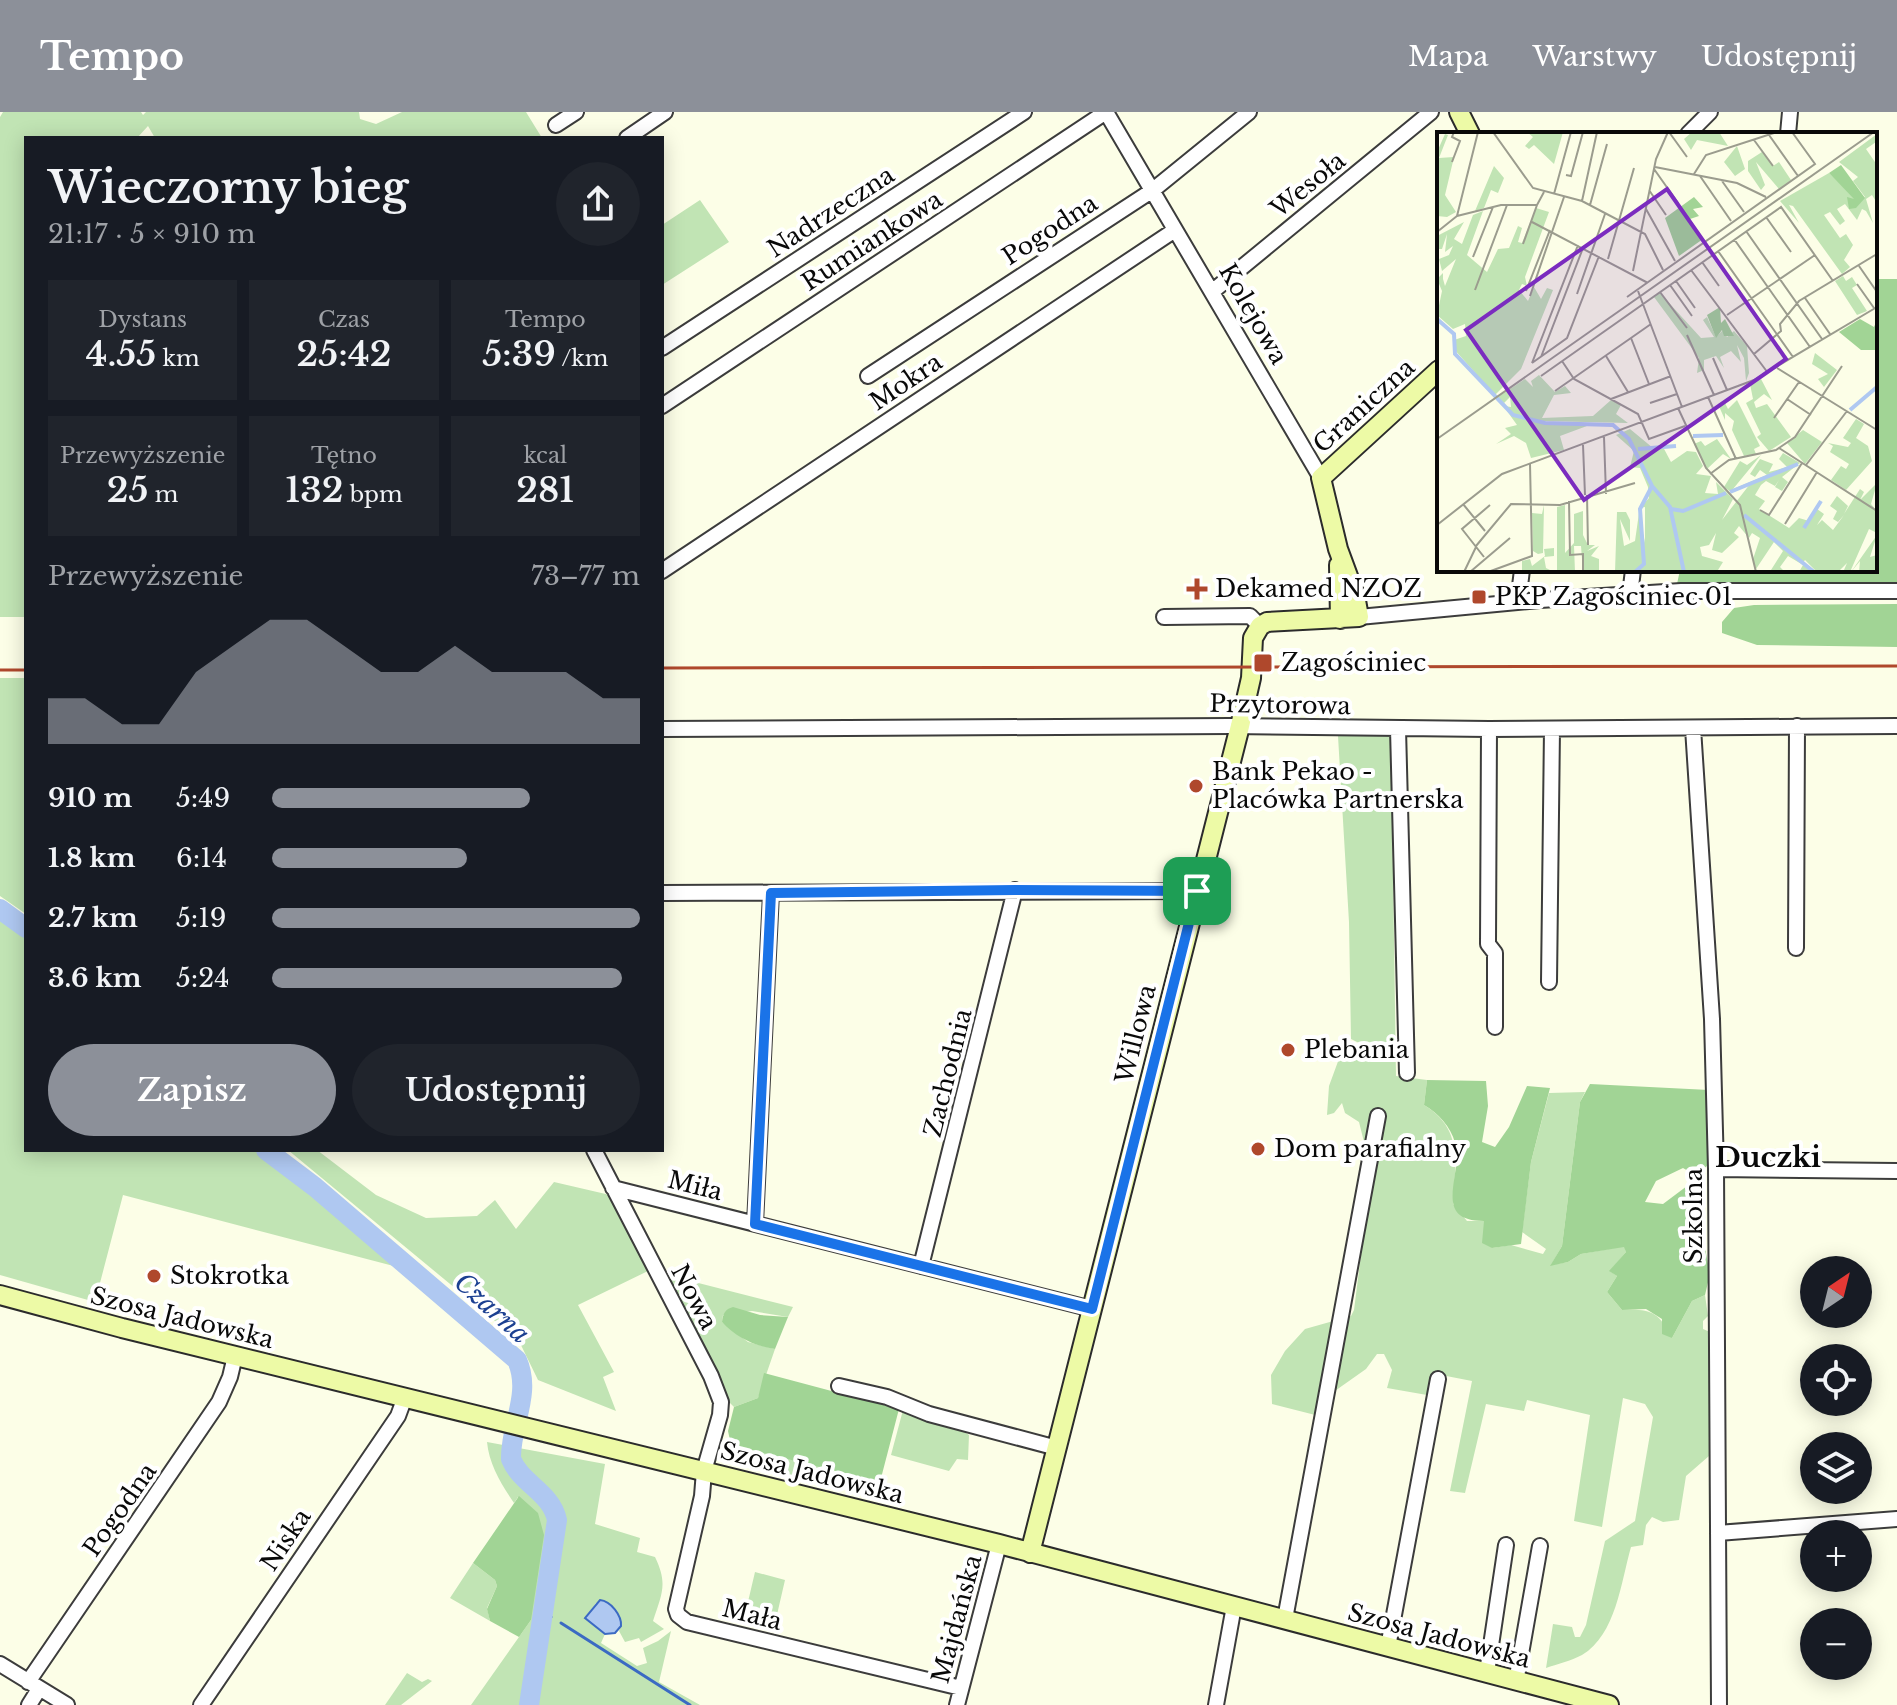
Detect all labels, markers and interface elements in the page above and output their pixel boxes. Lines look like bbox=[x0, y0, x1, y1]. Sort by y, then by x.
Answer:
text: Tempo bbox=[40, 33, 184, 80]
text: Mapa bbox=[1408, 39, 1489, 74]
text: Warstwy bbox=[1533, 39, 1657, 74]
text: Udostępnij bbox=[1701, 39, 1857, 74]
inset map bbox=[1437, 132, 1877, 572]
street label: Wesoła bbox=[1264, 145, 1351, 224]
text: Wieczorny bieg bbox=[48, 160, 409, 215]
street label: Nadrzeczna bbox=[762, 160, 900, 263]
button: share bbox=[556, 162, 640, 246]
street label: Rumiankowa bbox=[796, 184, 948, 297]
street label: Pogodna bbox=[997, 188, 1103, 271]
text: 21:17 · 5 × 910 m bbox=[48, 218, 255, 250]
street label: Kolejowa bbox=[1213, 258, 1294, 370]
text: Dystans bbox=[98, 306, 187, 333]
text: Czas bbox=[318, 306, 370, 333]
text: Tempo bbox=[505, 306, 586, 333]
text: 4.55 bbox=[86, 333, 156, 375]
text: 25:42 bbox=[297, 333, 391, 375]
text: 5:39 bbox=[482, 333, 556, 375]
text: km bbox=[156, 345, 200, 372]
text: /km bbox=[556, 345, 608, 372]
street label: Mokra bbox=[864, 347, 948, 416]
street label: Graniczna bbox=[1307, 352, 1421, 459]
text: Przewyższenie bbox=[60, 442, 225, 469]
text: Tętno bbox=[311, 442, 377, 469]
text: kcal bbox=[523, 442, 567, 469]
text: 25 bbox=[107, 469, 149, 511]
text: 132 bbox=[285, 469, 343, 511]
text: 281 bbox=[516, 469, 574, 511]
text: m bbox=[149, 481, 178, 508]
text: bpm bbox=[343, 481, 403, 508]
text: Przewyższenie bbox=[48, 560, 243, 592]
text: 73–77 m bbox=[531, 560, 640, 592]
place label: Dekamed NZOZ bbox=[1215, 574, 1422, 603]
marker: Dekamed NZOZ bbox=[1186, 578, 1208, 600]
place label: PKP Zagościniec 01 bbox=[1495, 582, 1733, 611]
marker: PKP Zagościniec 01 bbox=[1470, 588, 1488, 606]
place label: Zagościniec bbox=[1281, 648, 1426, 677]
marker: Zagościniec bbox=[1252, 652, 1274, 674]
street label: Przytorowa bbox=[1209, 689, 1352, 720]
place label: Bank Pekao - Placówka Partnerska bbox=[1212, 757, 1464, 814]
marker: Bank Pekao - Placówka Partnerska bbox=[1187, 777, 1205, 795]
text: 910 m bbox=[48, 782, 132, 814]
text: 5:49 bbox=[176, 782, 230, 814]
text: 1.8 km bbox=[48, 842, 136, 874]
text: 6:14 bbox=[176, 842, 227, 874]
pin bbox=[1163, 857, 1231, 925]
icon: arrive bbox=[1175, 869, 1219, 913]
text: 2.7 km bbox=[48, 902, 138, 934]
text: 5:19 bbox=[176, 902, 227, 934]
text: 3.6 km bbox=[48, 962, 141, 994]
text: 5:24 bbox=[176, 962, 229, 994]
street label: Willowa bbox=[1109, 981, 1162, 1087]
street label: Zachodnia bbox=[918, 1005, 978, 1140]
place label: Plebania bbox=[1304, 1035, 1410, 1064]
marker: Plebania bbox=[1279, 1041, 1297, 1059]
button: Zapisz bbox=[48, 1044, 336, 1136]
button: Udostępnij bbox=[352, 1044, 640, 1136]
place label: Dom parafialny bbox=[1274, 1134, 1467, 1163]
marker: Dom parafialny bbox=[1249, 1140, 1267, 1158]
district label: Duczki bbox=[1715, 1140, 1821, 1175]
street label: Miła bbox=[665, 1165, 726, 1206]
street label: Szkolna bbox=[1679, 1167, 1708, 1264]
north arrow bbox=[1800, 1256, 1872, 1328]
map controls bbox=[1800, 1256, 1872, 1680]
street label: Nowa bbox=[665, 1259, 724, 1335]
place label: Stokrotka bbox=[170, 1261, 290, 1290]
water label: Czarna bbox=[448, 1266, 536, 1350]
marker: Stokrotka bbox=[145, 1267, 163, 1285]
street label: Szosa Jadowska bbox=[88, 1281, 277, 1354]
button: locate bbox=[1800, 1344, 1872, 1416]
button: layers bbox=[1800, 1432, 1872, 1504]
street label: Szosa Jadowska bbox=[718, 1436, 907, 1509]
street label: Pogodna bbox=[77, 1457, 163, 1562]
street label: Niska bbox=[254, 1503, 317, 1576]
button: + bbox=[1800, 1520, 1872, 1592]
street label: Majdańska bbox=[925, 1551, 988, 1686]
street label: Mała bbox=[719, 1593, 786, 1636]
street label: Szosa Jadowska bbox=[1345, 1597, 1534, 1674]
button: − bbox=[1800, 1608, 1872, 1680]

